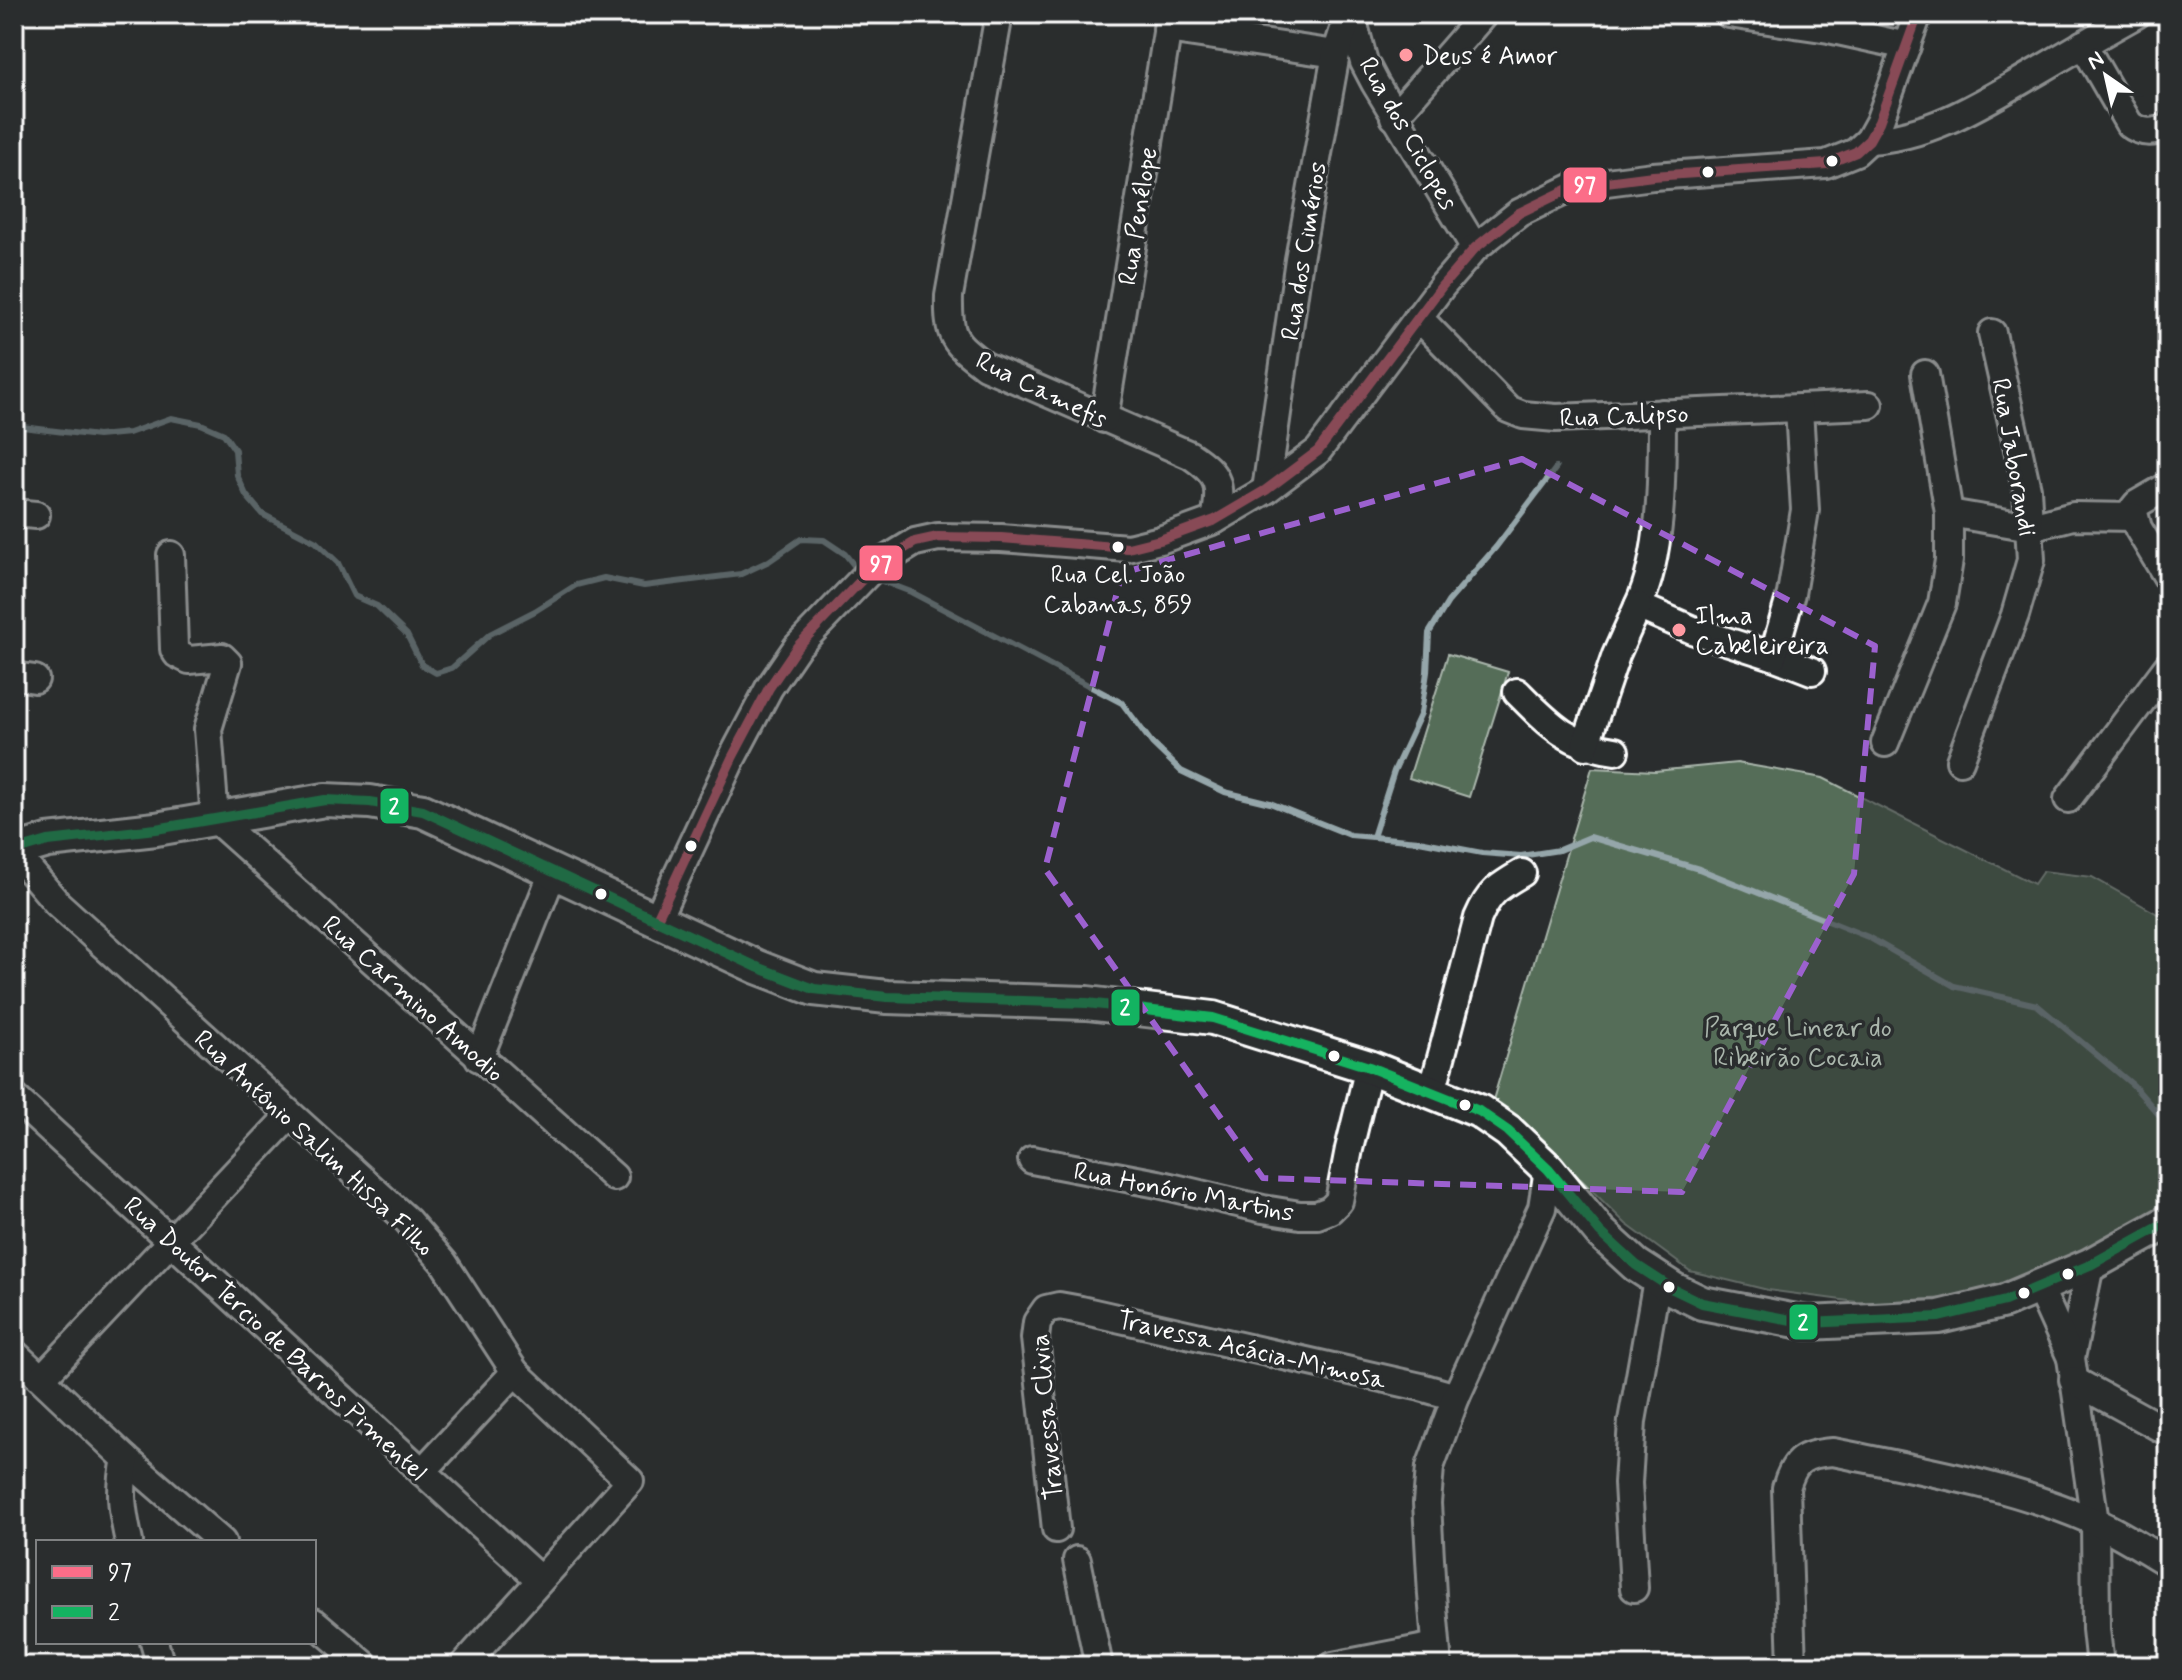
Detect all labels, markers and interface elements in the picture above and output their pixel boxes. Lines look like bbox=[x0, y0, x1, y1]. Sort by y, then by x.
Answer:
north arrow bbox=[2066, 36, 2146, 116]
place label: Deus é Amor bbox=[1422, 40, 1557, 74]
text: N bbox=[2082, 45, 2110, 77]
marker: Deus é Amor bbox=[1397, 46, 1415, 64]
street label: Rua dos Ciclopes bbox=[1350, 51, 1465, 217]
street label: Rua Penélope bbox=[1111, 145, 1167, 288]
unlabelled marker bbox=[1824, 153, 1840, 169]
street label: Rua dos Cimérios bbox=[1274, 160, 1336, 343]
unlabelled marker bbox=[1700, 164, 1716, 180]
line badge: 97 bbox=[1562, 166, 1608, 204]
text: 97 bbox=[1574, 172, 1596, 200]
street label: Rua Camefis bbox=[970, 344, 1113, 437]
street label: Rua Jaborandi bbox=[1982, 376, 2044, 539]
street label: Rua Calipso bbox=[1559, 398, 1689, 436]
marker: Rua Cel. João Cabanas, 859 bbox=[1110, 539, 1126, 555]
line badge: 97 bbox=[858, 544, 904, 582]
text: 97 bbox=[870, 551, 892, 579]
place label: Rua Cel. João Cabanas, 859 bbox=[1044, 560, 1192, 621]
place label: Ilma Cabeleireira bbox=[1695, 600, 1829, 664]
marker: Ilma Cabeleireira bbox=[1670, 621, 1688, 639]
line badge: 2 bbox=[379, 787, 410, 825]
text: 2 bbox=[389, 794, 400, 822]
unlabelled marker bbox=[683, 838, 699, 854]
unlabelled marker bbox=[593, 886, 609, 902]
street label: Rua Carmino Amodio bbox=[314, 909, 511, 1090]
line badge: 2 bbox=[1110, 988, 1141, 1027]
text: 2 bbox=[1120, 995, 1131, 1023]
park label: Parque Linear do Ribeirão Cocaia bbox=[1704, 1012, 1892, 1076]
street label: Rua Antônio Salim Hissa Filho bbox=[186, 1023, 441, 1264]
unlabelled marker bbox=[1326, 1048, 1342, 1064]
unlabelled marker bbox=[1457, 1097, 1473, 1113]
street label: Rua Honório Martins bbox=[1071, 1155, 1297, 1231]
street label: Rua Doutor Tercio de Barros Pimentel bbox=[116, 1189, 434, 1489]
unlabelled marker bbox=[2060, 1266, 2076, 1282]
unlabelled marker bbox=[1661, 1279, 1677, 1295]
unlabelled marker bbox=[2016, 1285, 2032, 1301]
street label: Travessa Acácia-Mimosa bbox=[1114, 1303, 1390, 1399]
line badge: 2 bbox=[1788, 1303, 1819, 1341]
text: 2 bbox=[1798, 1310, 1809, 1338]
street label: Travessa Clivia bbox=[1024, 1332, 1072, 1501]
legend bbox=[36, 1540, 316, 1644]
text: 97 bbox=[108, 1558, 132, 1589]
text: 2 bbox=[108, 1598, 120, 1629]

